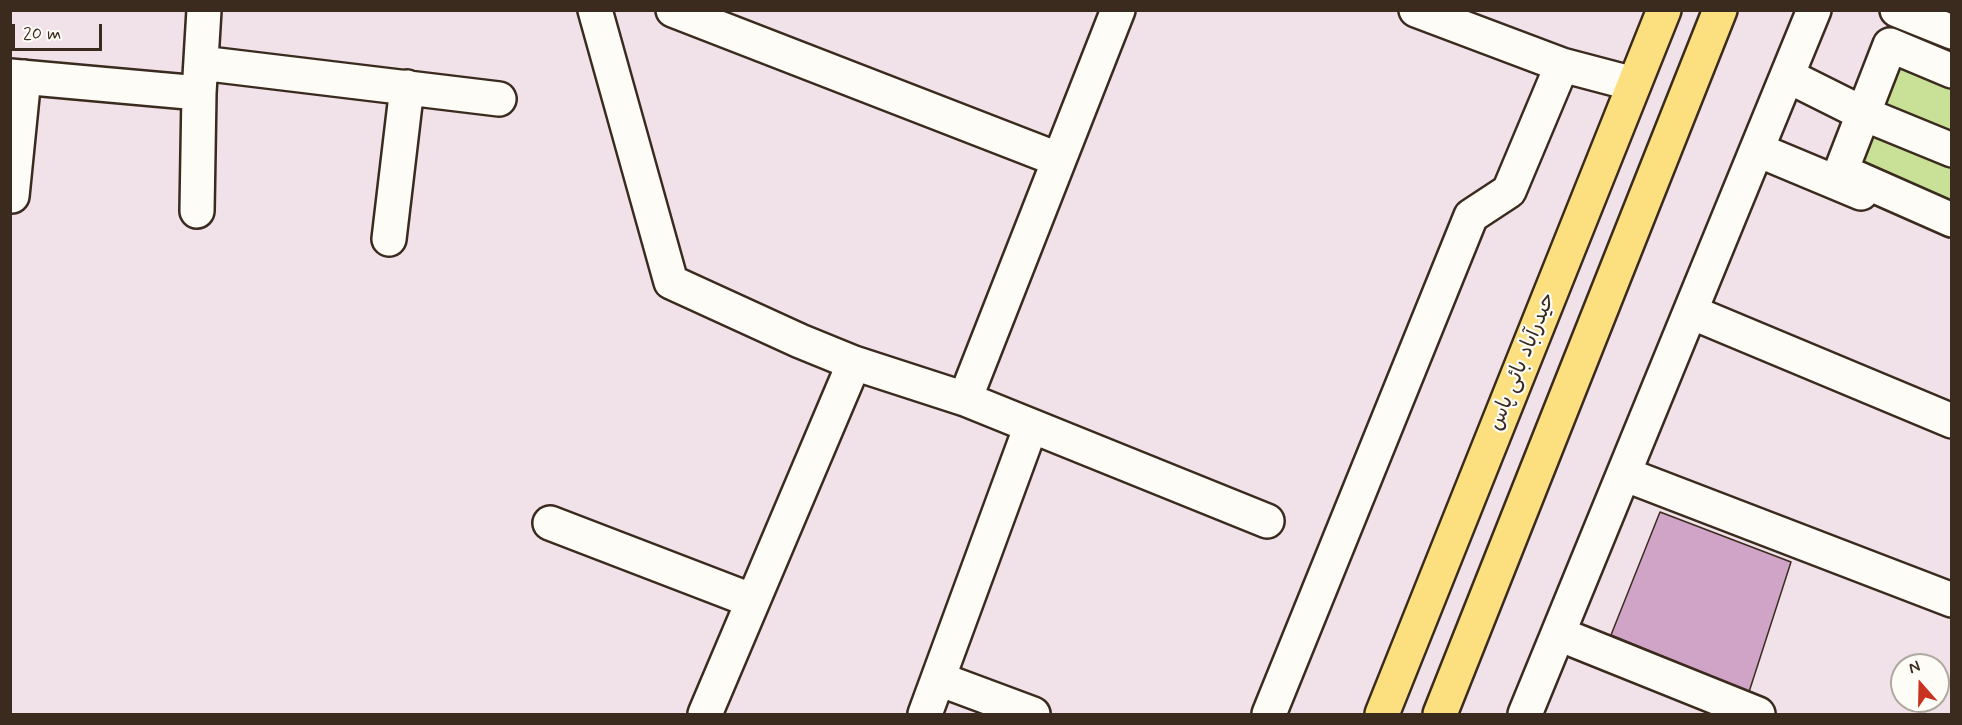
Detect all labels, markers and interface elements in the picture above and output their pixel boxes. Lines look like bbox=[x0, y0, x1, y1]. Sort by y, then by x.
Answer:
scale bar bbox=[15, 12, 105, 50]
text: 20 m bbox=[23, 22, 61, 46]
street label: حیدرآباد بائی پاس bbox=[1484, 289, 1562, 435]
north arrow bbox=[1890, 653, 1950, 713]
text: N bbox=[1906, 656, 1923, 679]

